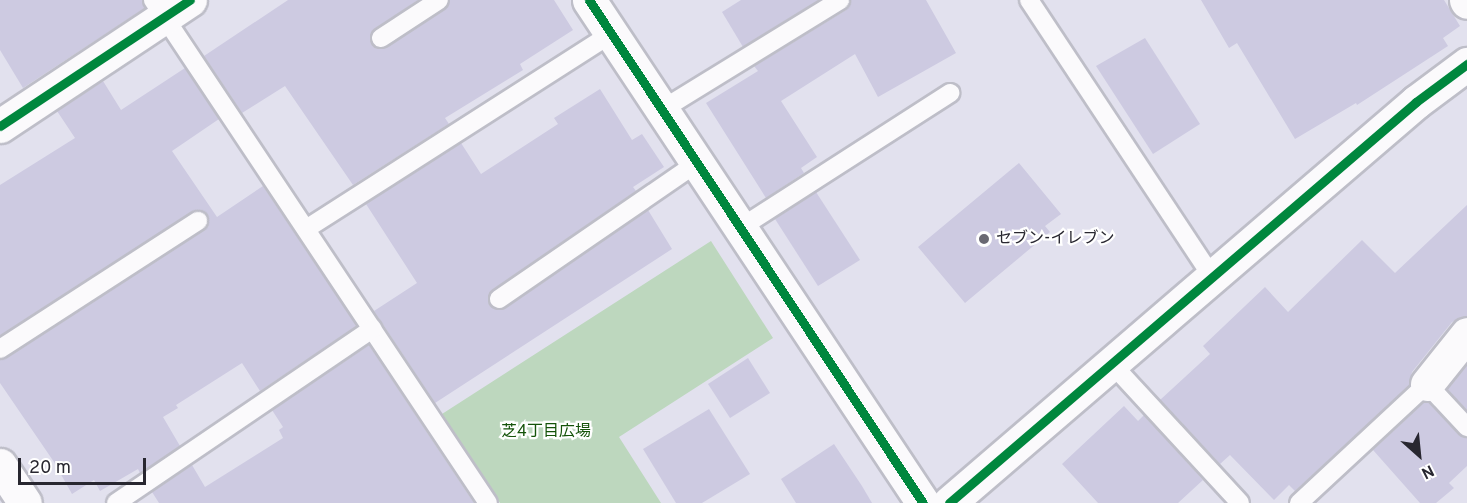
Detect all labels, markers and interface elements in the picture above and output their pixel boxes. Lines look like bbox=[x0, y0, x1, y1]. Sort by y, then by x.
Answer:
place label: セブン-イレブン bbox=[996, 229, 1114, 249]
marker: セブン-イレブン bbox=[977, 232, 991, 246]
park label: 芝4丁目広場 bbox=[501, 422, 591, 442]
north arrow bbox=[1389, 425, 1449, 485]
scale bar bbox=[21, 446, 148, 484]
text: 20 m bbox=[29, 457, 71, 480]
text: N bbox=[1418, 460, 1437, 483]

